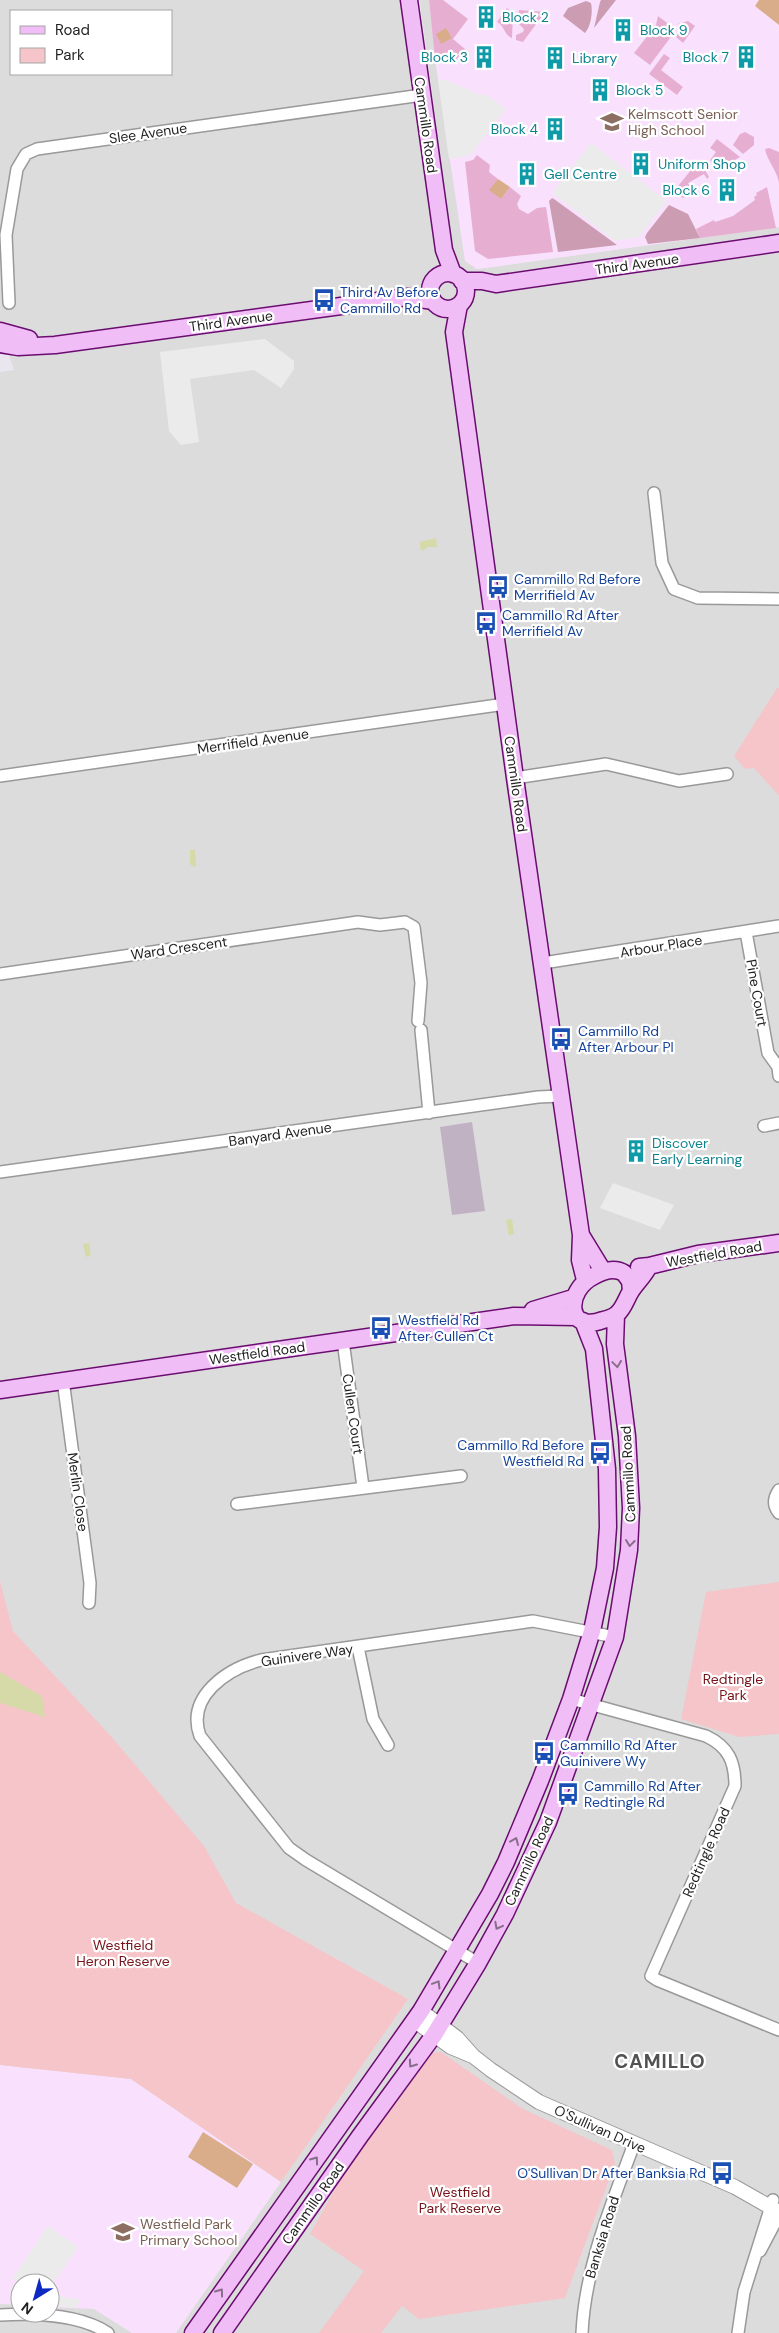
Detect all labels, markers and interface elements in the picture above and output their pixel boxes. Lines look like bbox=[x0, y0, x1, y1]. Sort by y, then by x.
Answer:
building icon: Block 2 bbox=[473, 4, 499, 30]
place label: Block 2 bbox=[502, 8, 549, 26]
legend bbox=[10, 10, 172, 75]
building icon: Block 9 bbox=[610, 17, 636, 43]
text: Road bbox=[55, 20, 90, 40]
place label: Block 9 bbox=[640, 21, 688, 39]
building icon: Block 3 bbox=[471, 44, 497, 70]
building icon: Block 7 bbox=[733, 44, 759, 70]
text: Park bbox=[55, 45, 85, 65]
building icon: Library bbox=[542, 45, 568, 71]
place label: Block 3 bbox=[421, 48, 468, 66]
place label: Block 7 bbox=[683, 48, 729, 66]
place label: Library bbox=[572, 49, 617, 67]
street label: Cammillo Road bbox=[410, 76, 442, 174]
building icon: Block 5 bbox=[587, 77, 613, 103]
place label: Block 5 bbox=[616, 81, 663, 99]
place label: Kelmscott Senior High School bbox=[628, 105, 738, 139]
school or university icon: Kelmscott Senior High School bbox=[599, 109, 625, 135]
building icon: Block 4 bbox=[542, 116, 568, 142]
street label: Slee Avenue bbox=[108, 119, 188, 147]
place label: Block 4 bbox=[491, 120, 538, 138]
building icon: Uniform Shop bbox=[628, 151, 654, 177]
place label: Uniform Shop bbox=[658, 155, 746, 173]
building icon: Gell Centre bbox=[514, 161, 540, 187]
place label: Gell Centre bbox=[544, 165, 617, 183]
building icon: Block 6 bbox=[714, 177, 740, 203]
place label: Block 6 bbox=[663, 181, 710, 199]
street label: Third Avenue bbox=[594, 249, 680, 279]
place label: Third Av Before Cammillo Rd bbox=[340, 283, 438, 317]
bus stop icon: Third Av Before Cammillo Rd bbox=[311, 287, 337, 313]
street label: Third Avenue bbox=[188, 306, 274, 336]
place label: Cammillo Rd Before Merrifield Av bbox=[514, 570, 641, 604]
bus stop icon: Cammillo Rd Before Merrifield Av bbox=[485, 574, 511, 600]
place label: Cammillo Rd After Merrifield Av bbox=[502, 606, 619, 640]
bus stop icon: Cammillo Rd After Merrifield Av bbox=[473, 610, 499, 636]
street label: Merrifield Avenue bbox=[196, 724, 310, 758]
street label: Cammillo Road bbox=[500, 735, 532, 833]
street label: Arbour Place bbox=[618, 931, 704, 961]
street label: Ward Crescent bbox=[130, 932, 228, 964]
street label: Pine Court bbox=[742, 958, 772, 1028]
place label: Cammillo Rd After Arbour Pl bbox=[578, 1022, 674, 1056]
bus stop icon: Cammillo Rd After Arbour Pl bbox=[548, 1026, 574, 1052]
street label: Banyard Avenue bbox=[227, 1118, 333, 1150]
place label: Discover Early Learning bbox=[652, 1134, 743, 1168]
building icon: Discover Early Learning bbox=[623, 1138, 649, 1164]
street label: Westfield Road bbox=[665, 1237, 763, 1271]
place label: Westfield Rd After Cullen Ct bbox=[398, 1311, 494, 1345]
bus stop icon: Westfield Rd After Cullen Ct bbox=[368, 1315, 394, 1341]
street label: Westfield Road bbox=[208, 1337, 306, 1369]
one-way arrow bbox=[612, 1360, 622, 1368]
street label: Cullen Court bbox=[338, 1373, 368, 1455]
street label: Cammillo Road bbox=[616, 1425, 640, 1523]
place label: Cammillo Rd Before Westfield Rd bbox=[457, 1436, 584, 1470]
bus stop icon: Cammillo Rd Before Westfield Rd bbox=[587, 1440, 613, 1466]
street label: Merlin Close bbox=[64, 1451, 92, 1533]
one-way arrow bbox=[625, 1539, 636, 1547]
street label: Guinivere Way bbox=[260, 1640, 355, 1670]
park label: Redtingle Park bbox=[703, 1670, 763, 1704]
place label: Cammillo Rd After Guinivere Wy bbox=[560, 1736, 677, 1770]
bus stop icon: Cammillo Rd After Guinivere Wy bbox=[531, 1740, 557, 1766]
place label: Cammillo Rd After Redtingle Rd bbox=[584, 1777, 701, 1811]
bus stop icon: Cammillo Rd After Redtingle Rd bbox=[555, 1781, 581, 1807]
street label: Redtingle Road bbox=[678, 1804, 734, 1900]
street label: Cammillo Road bbox=[500, 1813, 558, 1909]
one-way arrow bbox=[509, 1837, 519, 1846]
one-way arrow bbox=[494, 1921, 504, 1930]
park label: Westfield Heron Reserve bbox=[76, 1936, 170, 1970]
one-way arrow bbox=[431, 1981, 441, 1990]
district label: CAMILLO bbox=[614, 2049, 706, 2074]
one-way arrow bbox=[410, 2058, 418, 2067]
street label: O'Sullivan Drive bbox=[551, 2101, 649, 2157]
one-way arrow bbox=[309, 2156, 318, 2166]
street label: Cammillo Road bbox=[278, 2158, 348, 2248]
bus stop icon: O'Sullivan Dr After Banksia Rd bbox=[709, 2160, 735, 2186]
place label: O'Sullivan Dr After Banksia Rd bbox=[517, 2164, 706, 2182]
park label: Westfield Park Reserve bbox=[419, 2183, 501, 2217]
street label: Banksia Road bbox=[581, 2194, 623, 2280]
place label: Westfield Park Primary School bbox=[140, 2215, 237, 2249]
school or university icon: Westfield Park Primary School bbox=[110, 2219, 136, 2245]
north arrow bbox=[10, 2273, 60, 2323]
one-way arrow bbox=[214, 2289, 223, 2298]
text: N bbox=[18, 2298, 37, 2319]

